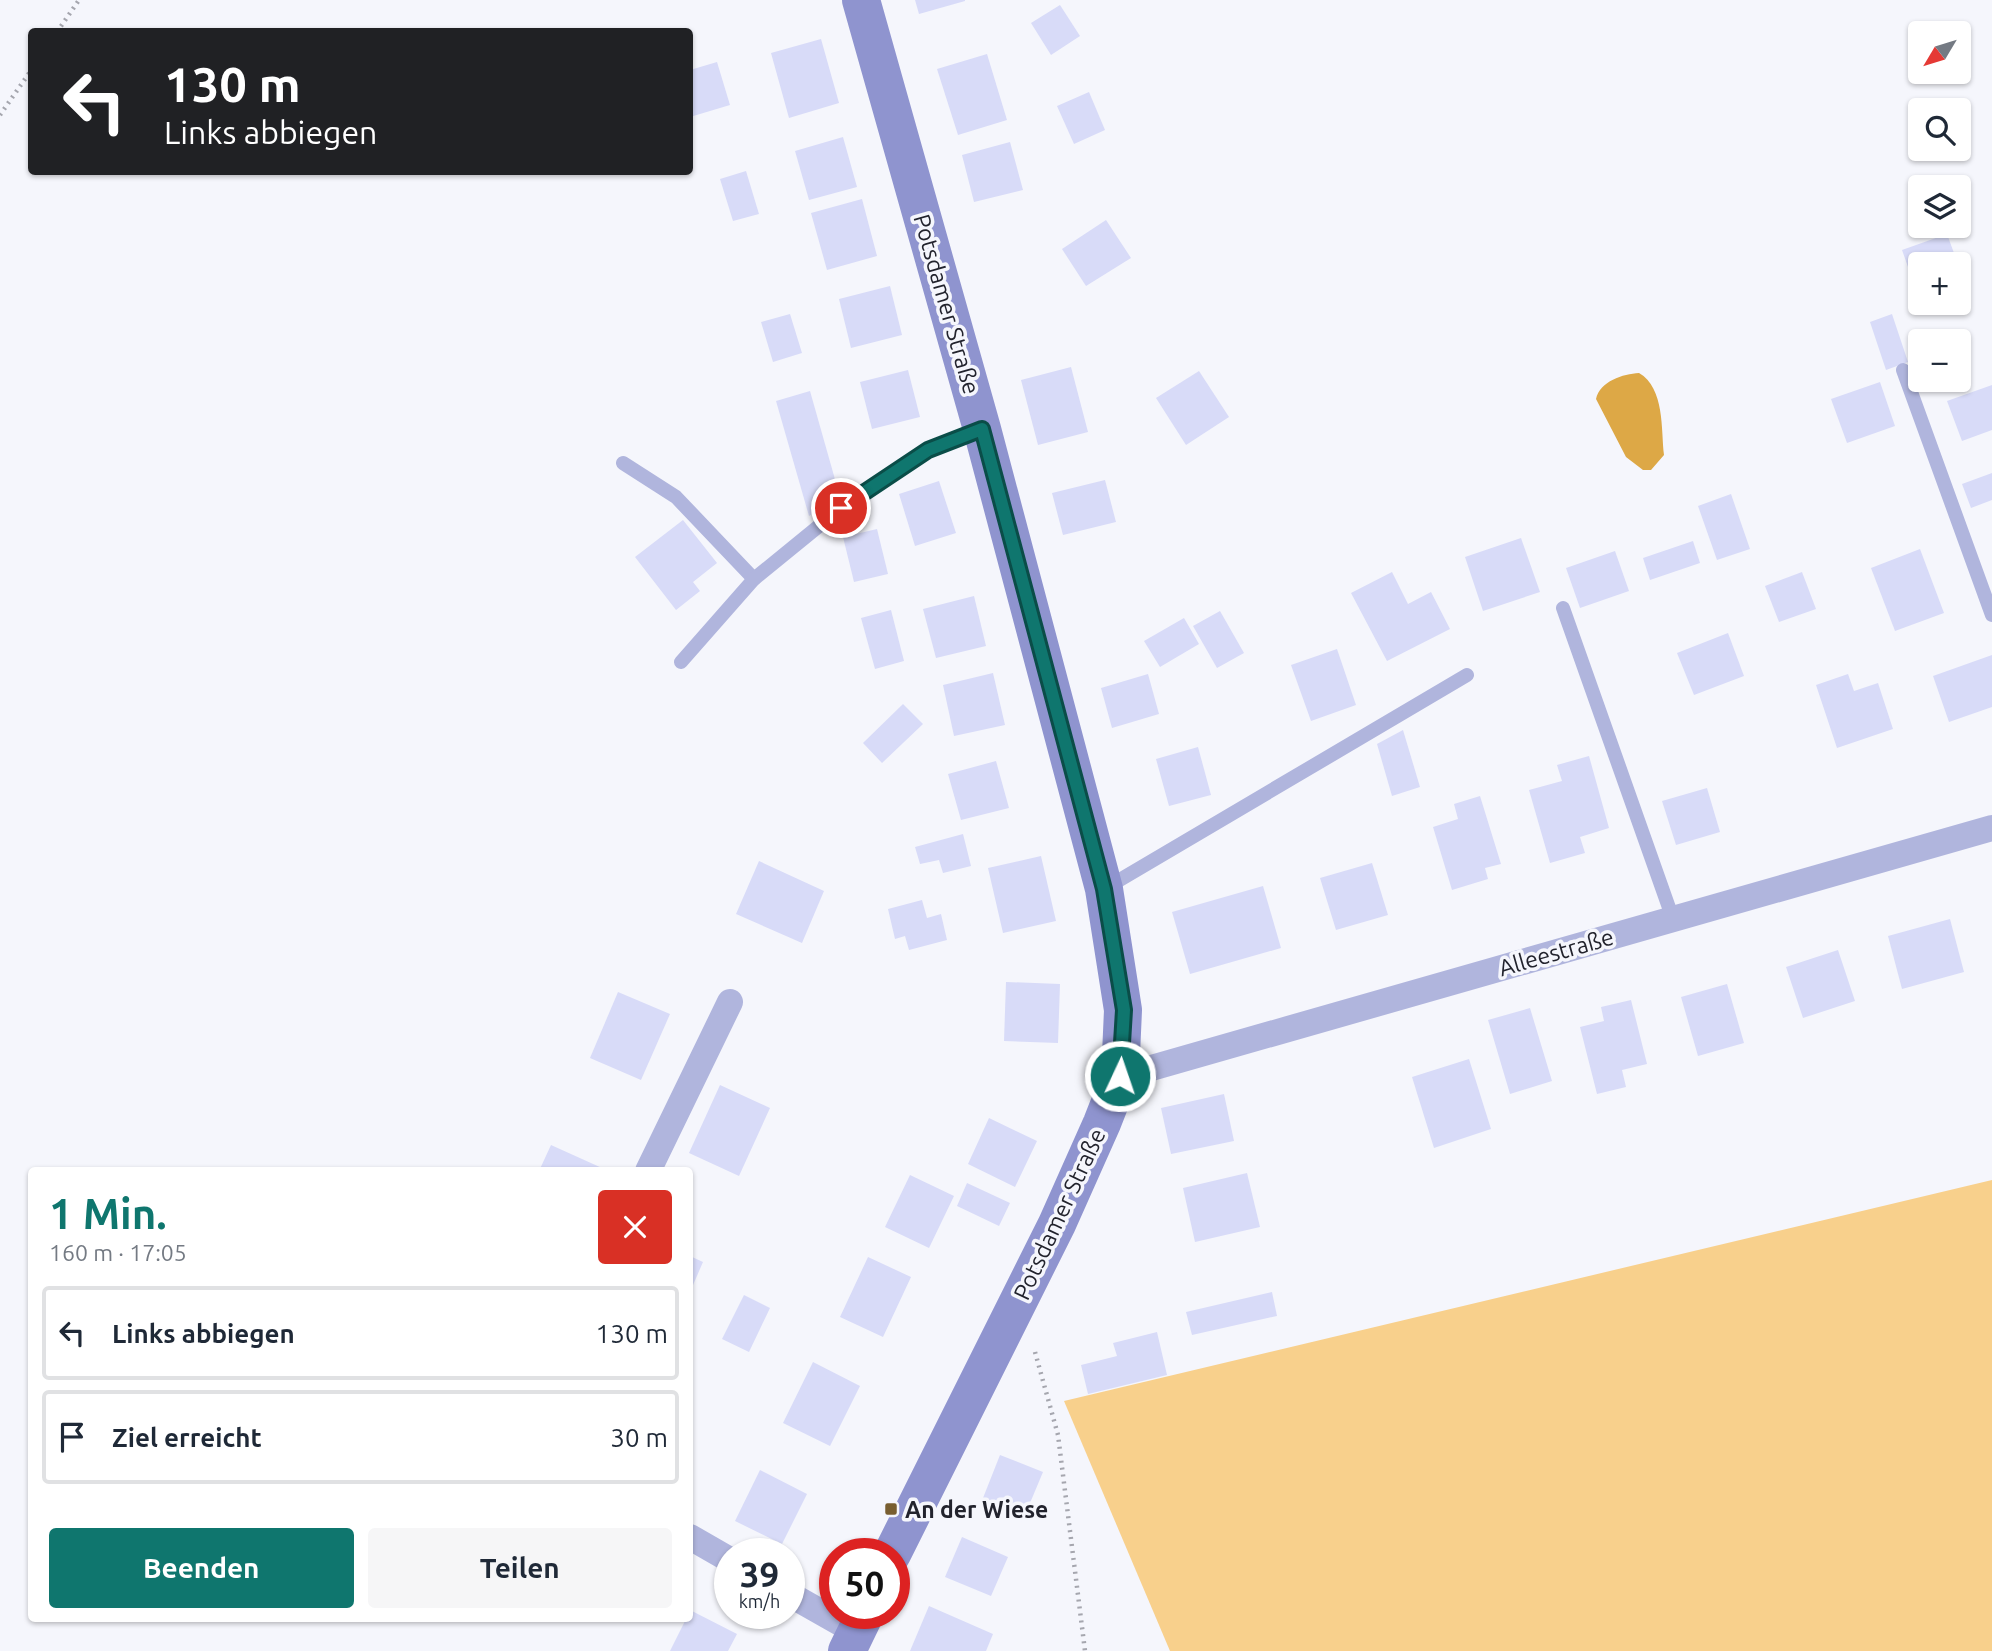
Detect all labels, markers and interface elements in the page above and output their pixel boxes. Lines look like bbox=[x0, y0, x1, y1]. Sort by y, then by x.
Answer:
north arrow bbox=[1908, 21, 1970, 84]
map controls bbox=[1908, 21, 1971, 392]
icon: left bbox=[49, 56, 140, 147]
text: 130 m bbox=[164, 56, 301, 111]
button: search bbox=[1908, 98, 1971, 161]
text: Links abbiegen bbox=[164, 114, 377, 150]
button: layers bbox=[1908, 175, 1971, 238]
street label: Potsdamer Straße bbox=[909, 211, 985, 397]
button: + bbox=[1908, 252, 1971, 315]
button: − bbox=[1908, 329, 1971, 392]
pin bbox=[811, 478, 871, 538]
icon: arrive bbox=[822, 489, 860, 527]
street label: Alleestraße bbox=[1496, 924, 1616, 980]
position arrow bbox=[1083, 1039, 1157, 1113]
street label: Potsdamer Straße bbox=[1008, 1124, 1110, 1304]
text: 1 Min. bbox=[49, 1190, 167, 1237]
button: close bbox=[598, 1190, 672, 1264]
text: 160 m · 17:05 bbox=[49, 1240, 187, 1265]
icon: left bbox=[53, 1314, 91, 1352]
text: Links abbiegen bbox=[112, 1319, 295, 1348]
text: 130 m bbox=[596, 1319, 668, 1348]
icon: arrive bbox=[53, 1418, 91, 1456]
text: Ziel erreicht bbox=[112, 1423, 262, 1452]
text: 30 m bbox=[610, 1423, 668, 1452]
place label: An der Wiese bbox=[905, 1497, 1048, 1522]
marker: An der Wiese bbox=[883, 1501, 899, 1517]
button: Beenden bbox=[49, 1528, 354, 1608]
button: Teilen bbox=[368, 1528, 672, 1608]
speed limit sign: 50 bbox=[819, 1538, 910, 1629]
text: 39 bbox=[740, 1554, 779, 1594]
text: km/h bbox=[739, 1591, 780, 1611]

